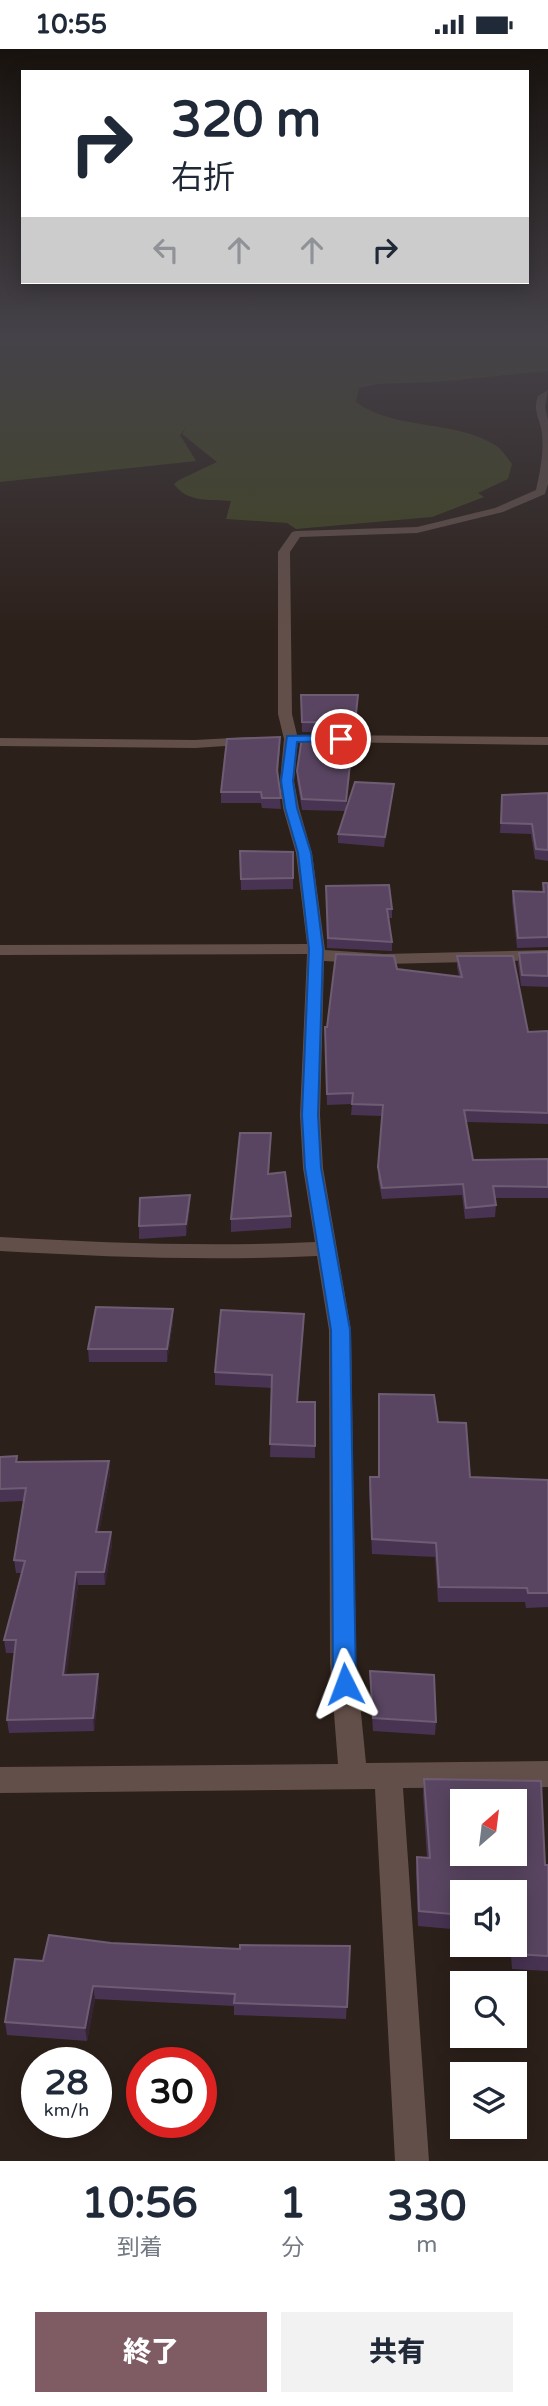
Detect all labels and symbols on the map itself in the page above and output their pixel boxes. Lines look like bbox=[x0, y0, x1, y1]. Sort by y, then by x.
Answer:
pin bbox=[311, 709, 371, 769]
position arrow bbox=[308, 1647, 382, 1721]
north arrow bbox=[450, 1789, 527, 1865]
speed limit sign: 30 bbox=[126, 2047, 217, 2138]

